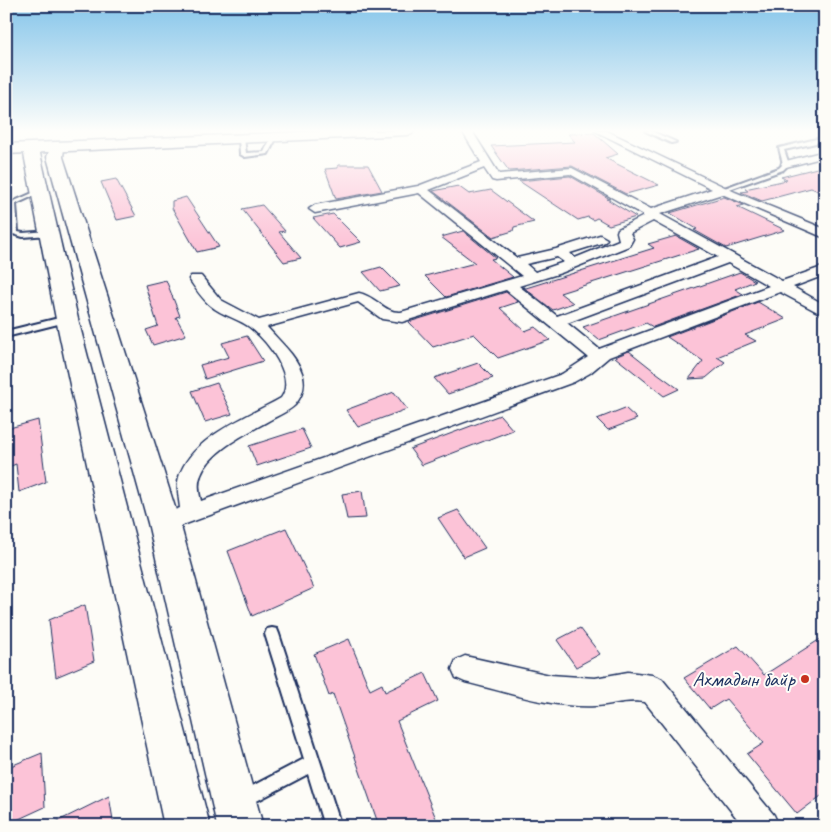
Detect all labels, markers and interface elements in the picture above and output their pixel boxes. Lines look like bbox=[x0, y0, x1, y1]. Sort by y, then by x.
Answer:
place label: Ахмадын байр bbox=[692, 666, 796, 692]
marker: Ахмадын байр bbox=[799, 673, 811, 685]

